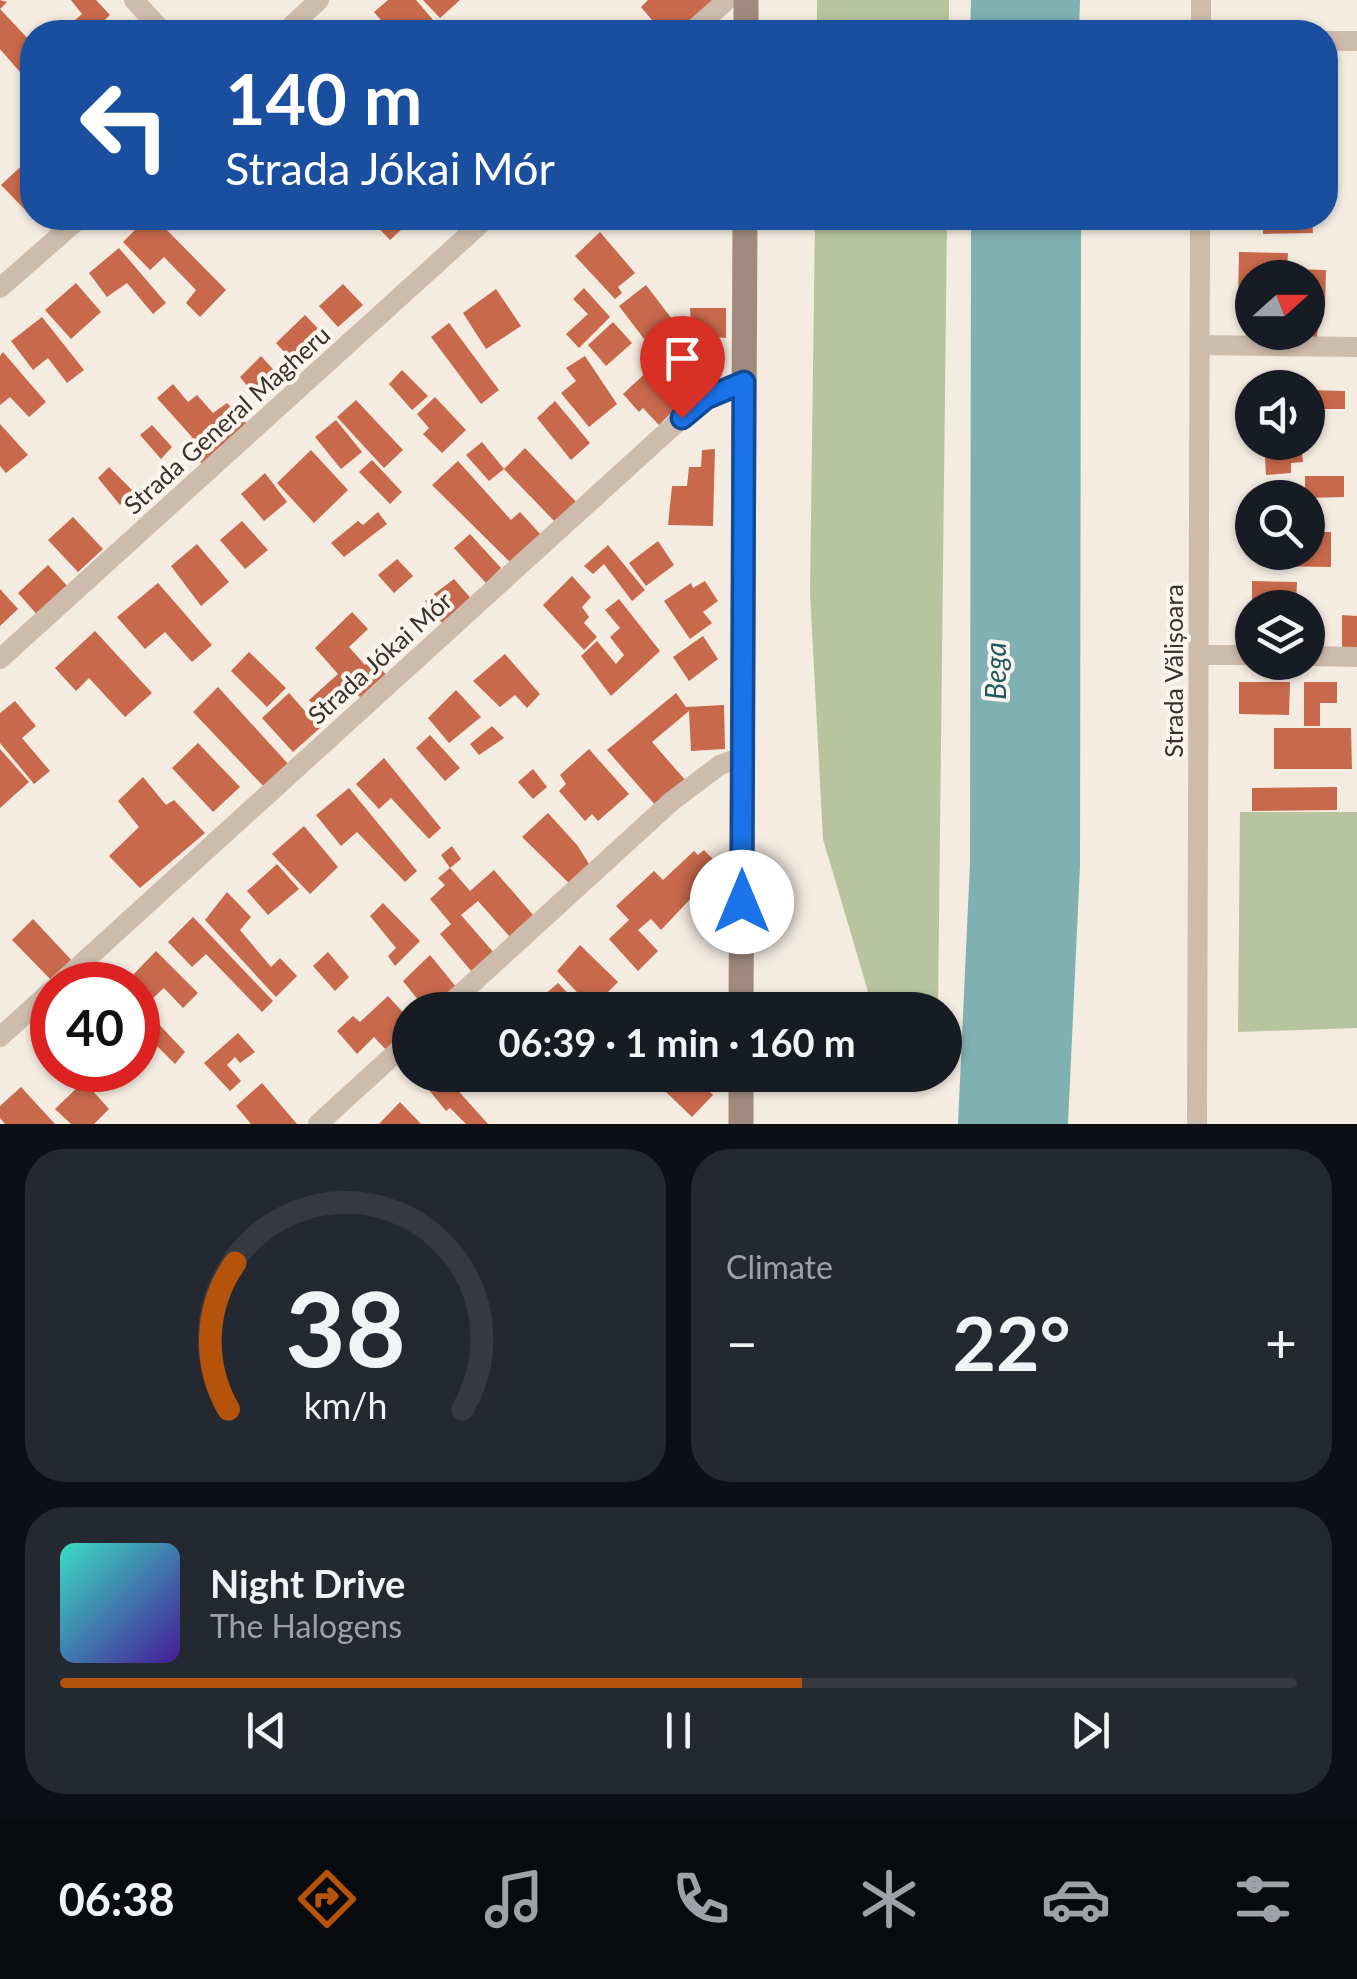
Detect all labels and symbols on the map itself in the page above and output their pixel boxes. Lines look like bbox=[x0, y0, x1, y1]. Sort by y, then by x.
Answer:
north arrow bbox=[1235, 260, 1325, 350]
pin bbox=[640, 316, 725, 419]
street label: Strada General Magheru bbox=[117, 319, 335, 520]
street label: Strada Vălișoara bbox=[1158, 584, 1188, 758]
street label: Strada Jókai Mór bbox=[301, 585, 457, 730]
water label: Bega bbox=[978, 642, 1012, 700]
position arrow bbox=[690, 850, 794, 954]
speed limit sign: 40 bbox=[30, 962, 160, 1092]

